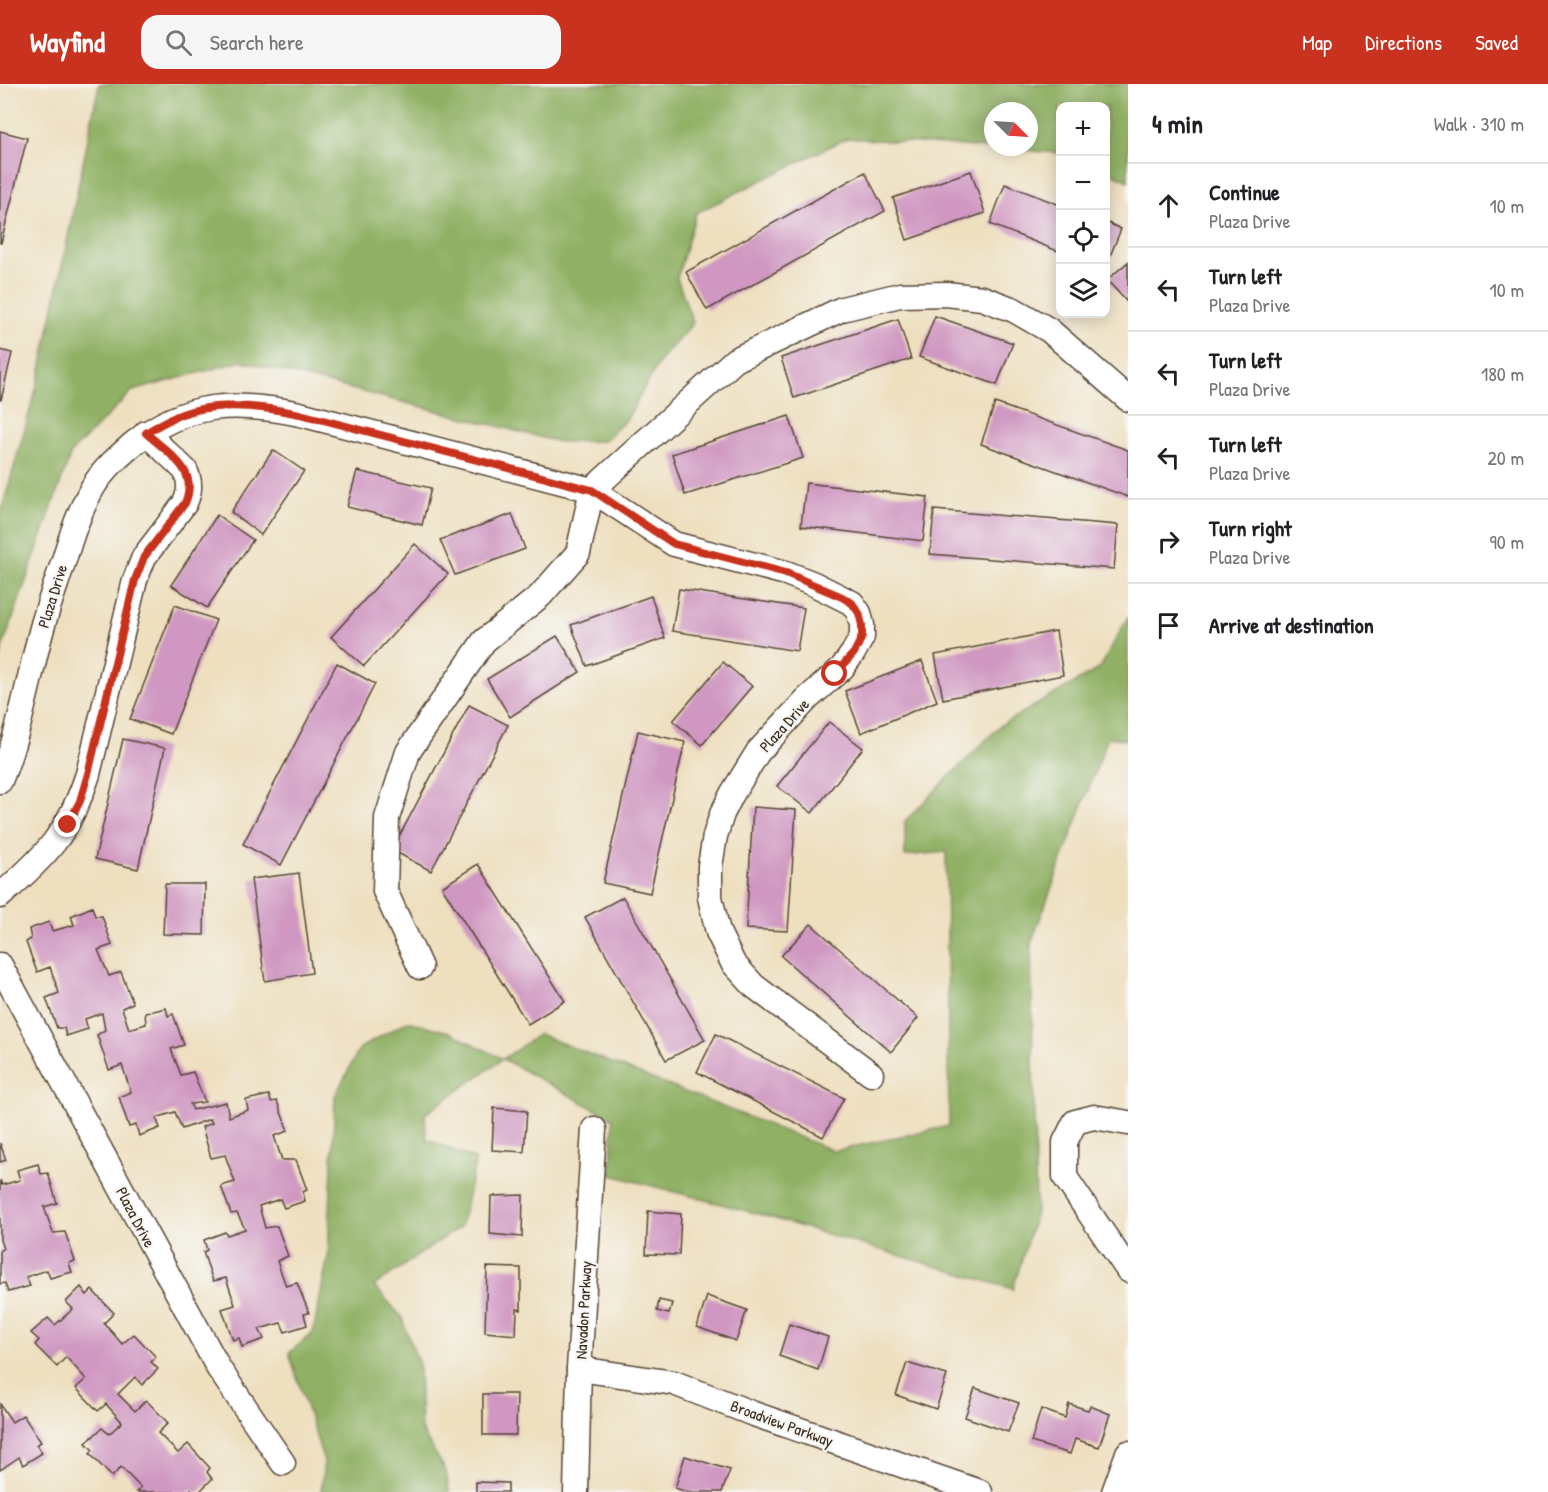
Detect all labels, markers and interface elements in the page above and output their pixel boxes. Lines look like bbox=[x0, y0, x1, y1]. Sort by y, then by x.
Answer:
search box bbox=[141, 15, 561, 69]
text: Wayfind bbox=[30, 23, 105, 61]
icon: search bbox=[162, 26, 195, 59]
text: Search here bbox=[210, 27, 304, 57]
text: Map bbox=[1302, 28, 1332, 57]
text: Directions bbox=[1365, 28, 1442, 57]
text: Saved bbox=[1475, 28, 1518, 57]
north arrow bbox=[984, 102, 1038, 156]
map controls bbox=[1056, 102, 1110, 318]
button: + bbox=[1056, 102, 1110, 156]
text: 4 min bbox=[1152, 106, 1203, 141]
text: Walk · 310 m bbox=[1434, 110, 1524, 137]
button: − bbox=[1056, 156, 1110, 210]
text: Continue bbox=[1209, 177, 1280, 207]
icon: ahead bbox=[1152, 189, 1185, 222]
text: 10 m bbox=[1490, 192, 1524, 219]
text: Plaza Drive bbox=[1209, 207, 1290, 234]
button: locate bbox=[1056, 210, 1110, 264]
text: Turn left bbox=[1209, 261, 1282, 291]
button: layers bbox=[1056, 264, 1110, 318]
icon: left bbox=[1152, 273, 1185, 306]
text: 10 m bbox=[1490, 276, 1524, 303]
text: Plaza Drive bbox=[1209, 291, 1290, 318]
text: Turn left bbox=[1209, 345, 1282, 375]
icon: left bbox=[1152, 357, 1185, 390]
text: 180 m bbox=[1481, 360, 1524, 387]
text: Plaza Drive bbox=[1209, 375, 1290, 402]
text: Turn left bbox=[1209, 429, 1282, 459]
icon: left bbox=[1152, 441, 1185, 474]
text: 20 m bbox=[1487, 444, 1524, 471]
text: Plaza Drive bbox=[1209, 459, 1290, 486]
text: Turn right bbox=[1209, 513, 1292, 543]
icon: right bbox=[1152, 525, 1185, 558]
text: 90 m bbox=[1490, 528, 1524, 555]
text: Plaza Drive bbox=[1209, 543, 1290, 570]
street label: Plaza Drive bbox=[32, 561, 72, 630]
icon: arrive bbox=[1152, 609, 1185, 642]
text: Arrive at destination bbox=[1209, 610, 1374, 640]
route start bbox=[821, 660, 847, 686]
street label: Plaza Drive bbox=[754, 693, 814, 757]
route end bbox=[54, 811, 80, 837]
street label: Plaza Drive bbox=[111, 1183, 161, 1251]
street label: Navadon Parkway bbox=[569, 1260, 597, 1360]
street label: Broadview Parkway bbox=[728, 1394, 837, 1452]

